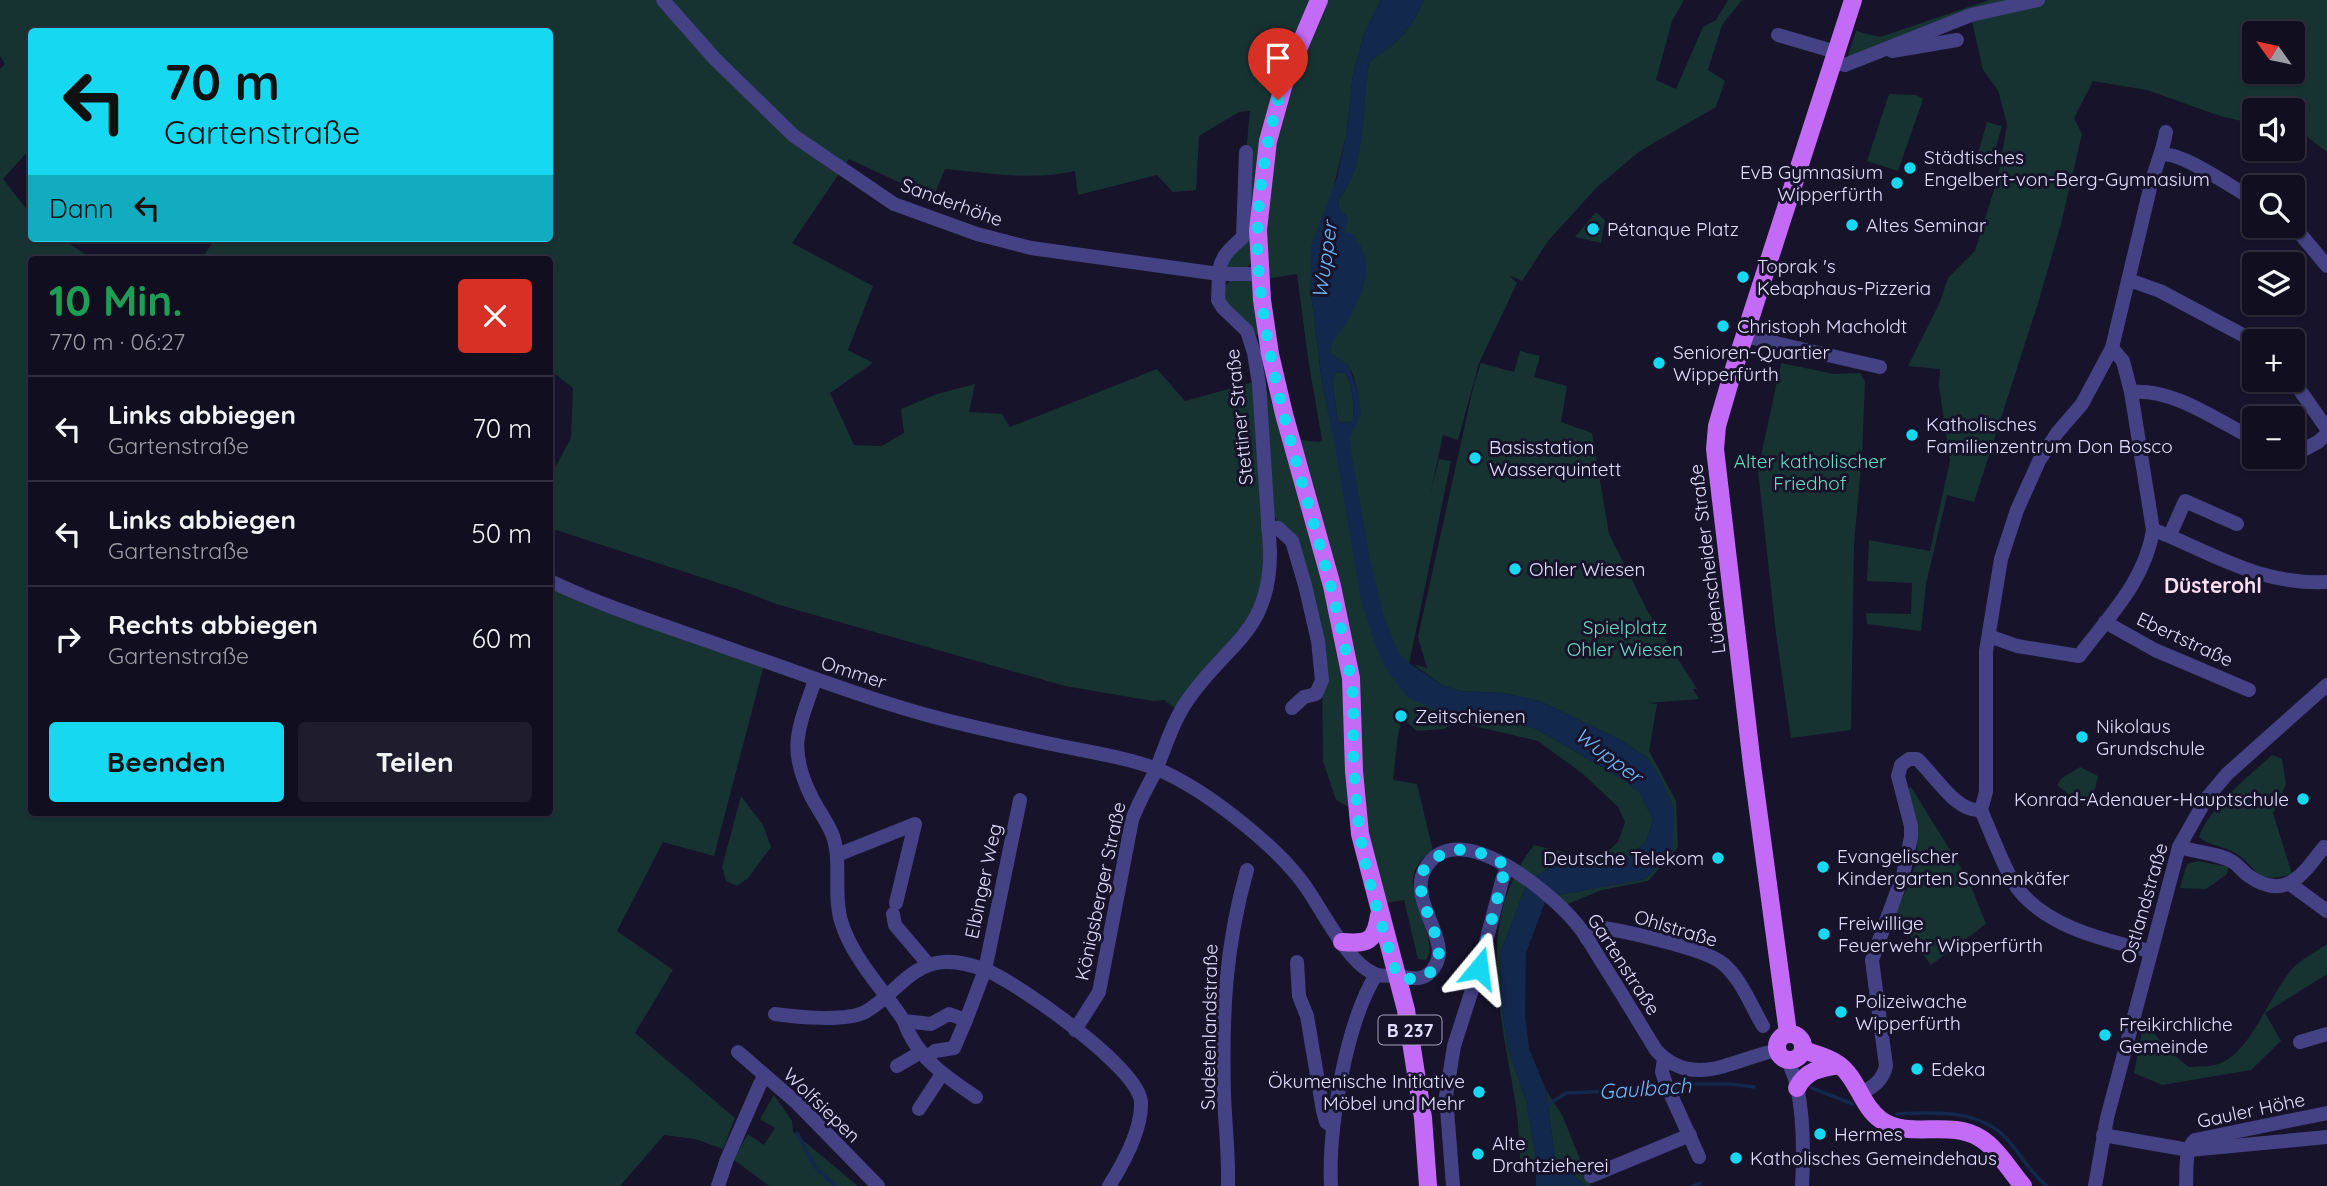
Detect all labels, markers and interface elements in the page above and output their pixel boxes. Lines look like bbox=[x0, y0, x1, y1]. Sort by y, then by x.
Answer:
north arrow bbox=[2242, 21, 2305, 84]
map controls bbox=[2242, 21, 2305, 469]
pin bbox=[1248, 28, 1308, 100]
icon: arrive bbox=[1259, 39, 1297, 77]
text: 70 m bbox=[164, 51, 280, 112]
icon: left bbox=[49, 56, 140, 147]
button: sound bbox=[2242, 98, 2305, 161]
text: Gartenstraße bbox=[164, 112, 360, 152]
place label: Städtisches Engelbert-von-Berg-Gymnasium bbox=[1924, 145, 2210, 191]
place label: EvB Gymnasium Wipperfürth bbox=[1740, 160, 1883, 206]
marker: Städtisches Engelbert-von-Berg-Gymnasium bbox=[1902, 160, 1918, 176]
street label: Sanderhöhe bbox=[898, 173, 1006, 231]
marker: EvB Gymnasium Wipperfürth bbox=[1889, 175, 1905, 191]
button: search bbox=[2242, 175, 2305, 238]
icon: left bbox=[128, 189, 166, 227]
text: Dann bbox=[49, 192, 114, 225]
place label: Altes Seminar bbox=[1866, 213, 1987, 237]
water label: Wupper bbox=[1306, 217, 1343, 300]
place label: Pétanque Platz bbox=[1607, 217, 1739, 241]
marker: Altes Seminar bbox=[1844, 217, 1860, 233]
marker: Pétanque Platz bbox=[1585, 221, 1601, 237]
button: layers bbox=[2242, 252, 2305, 315]
place label: Toprak 's Kebaphaus-Pizzeria bbox=[1757, 254, 1931, 300]
marker: Toprak 's Kebaphaus-Pizzeria bbox=[1735, 269, 1751, 285]
text: 10 Min. bbox=[49, 274, 183, 327]
button: close bbox=[458, 279, 532, 353]
place label: Christoph Macholdt bbox=[1737, 314, 1907, 338]
marker: Christoph Macholdt bbox=[1715, 318, 1731, 334]
text: 770 m · 06:27 bbox=[49, 327, 185, 356]
button: + bbox=[2242, 329, 2305, 392]
place label: Senioren-Quartier Wipperfürth bbox=[1673, 340, 1831, 386]
street label: Stettiner Straße bbox=[1220, 348, 1258, 486]
marker: Senioren-Quartier Wipperfürth bbox=[1651, 355, 1667, 371]
text: Links abbiegen bbox=[108, 398, 296, 431]
button: − bbox=[2242, 406, 2305, 469]
icon: left bbox=[49, 410, 87, 448]
text: 70 m bbox=[472, 412, 532, 445]
place label: Katholisches Familienzentrum Don Bosco bbox=[1926, 412, 2173, 458]
marker: Katholisches Familienzentrum Don Bosco bbox=[1904, 427, 1920, 443]
text: Gartenstraße bbox=[108, 431, 249, 460]
place label: Basisstation Wasserquintett bbox=[1489, 435, 1622, 481]
park label: Alter katholischer Friedhof bbox=[1734, 449, 1887, 495]
marker: Basisstation Wasserquintett bbox=[1467, 450, 1483, 466]
street label: Lüdenscheider Straße bbox=[1683, 463, 1731, 655]
text: Links abbiegen bbox=[108, 503, 296, 536]
icon: left bbox=[49, 515, 87, 553]
text: 50 m bbox=[472, 517, 532, 550]
text: Gartenstraße bbox=[108, 536, 249, 565]
place label: Ohler Wiesen bbox=[1529, 557, 1646, 581]
marker: Ohler Wiesen bbox=[1507, 561, 1523, 577]
district label: Düsterohl bbox=[2164, 572, 2262, 598]
street label: Ebertstraße bbox=[2133, 606, 2237, 672]
text: Rechts abbiegen bbox=[108, 608, 318, 641]
park label: Spielplatz Ohler Wiesen bbox=[1567, 615, 1683, 661]
icon: right bbox=[49, 620, 87, 658]
text: 60 m bbox=[472, 622, 532, 655]
text: Gartenstraße bbox=[108, 641, 249, 670]
street label: Ommer bbox=[818, 650, 890, 694]
place label: Zeitschienen bbox=[1415, 704, 1526, 728]
marker: Zeitschienen bbox=[1393, 708, 1409, 724]
place label: Nikolaus Grundschule bbox=[2096, 714, 2205, 760]
water label: Wupper bbox=[1570, 721, 1650, 790]
button: Beenden bbox=[49, 722, 284, 802]
button: Teilen bbox=[298, 722, 532, 802]
marker: Nikolaus Grundschule bbox=[2074, 729, 2090, 745]
place label: Konrad-Adenauer-Hauptschule bbox=[2014, 787, 2289, 811]
marker: Konrad-Adenauer-Hauptschule bbox=[2295, 791, 2311, 807]
street label: Königsberger Straße bbox=[1069, 800, 1131, 982]
street label: Elbinger Weg bbox=[959, 821, 1007, 941]
street label: Ostlandstraße bbox=[2115, 840, 2173, 966]
place label: Evangelischer Kindergarten Sonnenkäfer bbox=[1837, 844, 2070, 890]
place label: Deutsche Telekom bbox=[1543, 846, 1704, 870]
marker: Deutsche Telekom bbox=[1710, 850, 1726, 866]
marker: Evangelischer Kindergarten Sonnenkäfer bbox=[1815, 859, 1831, 875]
street label: Ohlstraße bbox=[1631, 904, 1721, 952]
street label: Gartenstraße bbox=[1582, 909, 1666, 1019]
place label: Freiwillige Feuerwehr Wipperfürth bbox=[1838, 911, 2043, 957]
marker: Freiwillige Feuerwehr Wipperfürth bbox=[1816, 926, 1832, 942]
position arrow bbox=[1442, 931, 1516, 1005]
street label: Sudetenlandstraße bbox=[1196, 944, 1222, 1110]
place label: Polizeiwache Wipperfürth bbox=[1855, 989, 1967, 1035]
marker: Polizeiwache Wipperfürth bbox=[1833, 1004, 1849, 1020]
place label: Freikirchliche Gemeinde bbox=[2119, 1012, 2233, 1058]
road number: B 237 bbox=[1378, 1015, 1442, 1044]
marker: Freikirchliche Gemeinde bbox=[2097, 1027, 2113, 1043]
place label: Edeka bbox=[1931, 1057, 1986, 1081]
marker: Edeka bbox=[1909, 1061, 1925, 1077]
street label: Wolfsiepen bbox=[779, 1062, 865, 1148]
place label: Ökumenische Initiative Möbel und Mehr bbox=[1268, 1069, 1466, 1115]
water label: Gaulbach bbox=[1598, 1072, 1693, 1104]
marker: Ökumenische Initiative Möbel und Mehr bbox=[1471, 1084, 1487, 1100]
street label: Gauler Höhe bbox=[2195, 1087, 2307, 1133]
place label: Hermes bbox=[1834, 1122, 1903, 1146]
marker: Hermes bbox=[1812, 1126, 1828, 1142]
place label: Alte Drahtzieherei bbox=[1492, 1131, 1609, 1177]
marker: Alte Drahtzieherei bbox=[1470, 1146, 1486, 1162]
place label: Katholisches Gemeindehaus bbox=[1750, 1146, 1997, 1170]
marker: Katholisches Gemeindehaus bbox=[1728, 1150, 1744, 1166]

